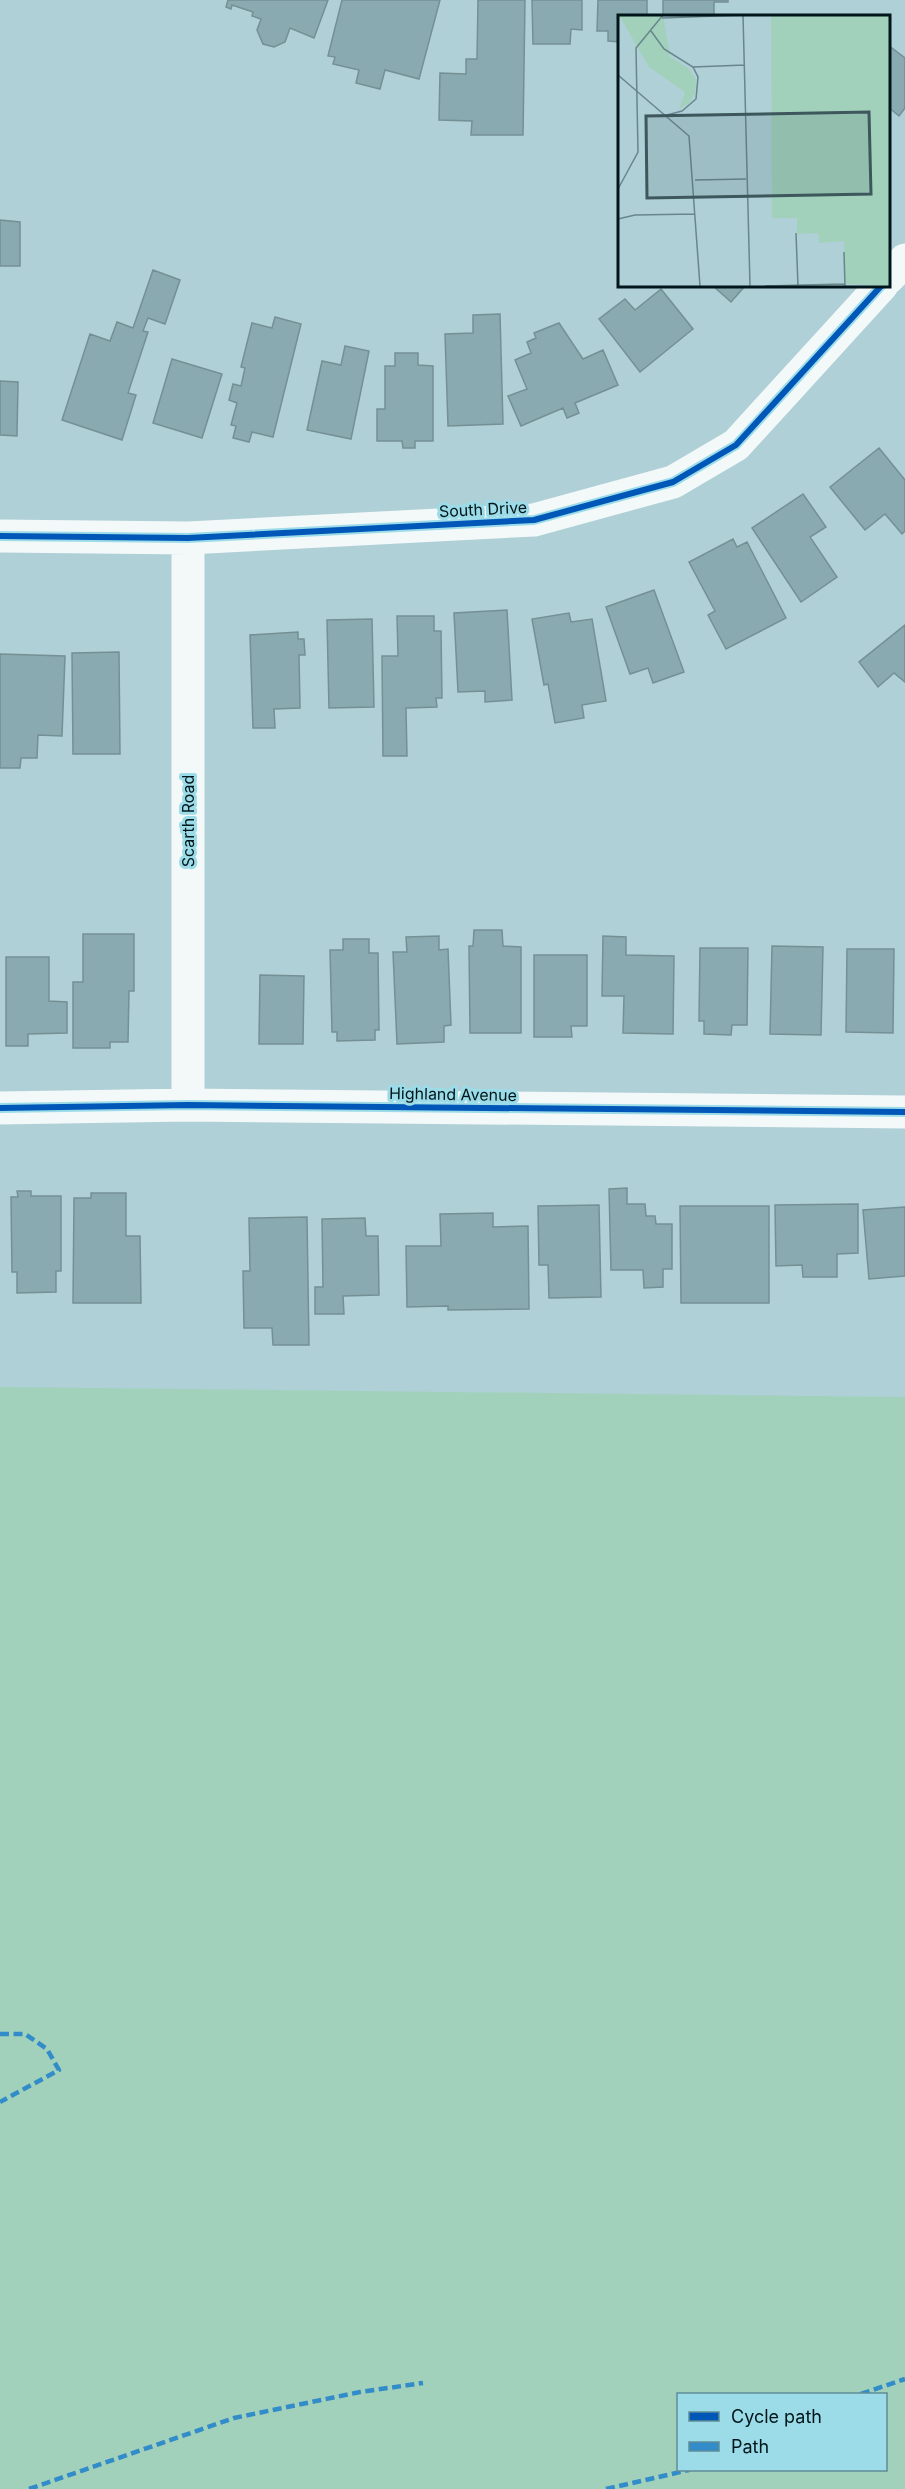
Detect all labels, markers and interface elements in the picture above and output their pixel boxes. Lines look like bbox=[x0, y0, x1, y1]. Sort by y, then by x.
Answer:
inset map bbox=[618, 15, 890, 286]
street label: South Drive bbox=[438, 497, 528, 521]
street label: Scarth Road bbox=[178, 775, 198, 867]
street label: Highland Avenue bbox=[389, 1083, 517, 1105]
legend bbox=[677, 2393, 887, 2471]
text: Cycle path bbox=[731, 2406, 822, 2427]
text: Path bbox=[731, 2436, 769, 2457]

